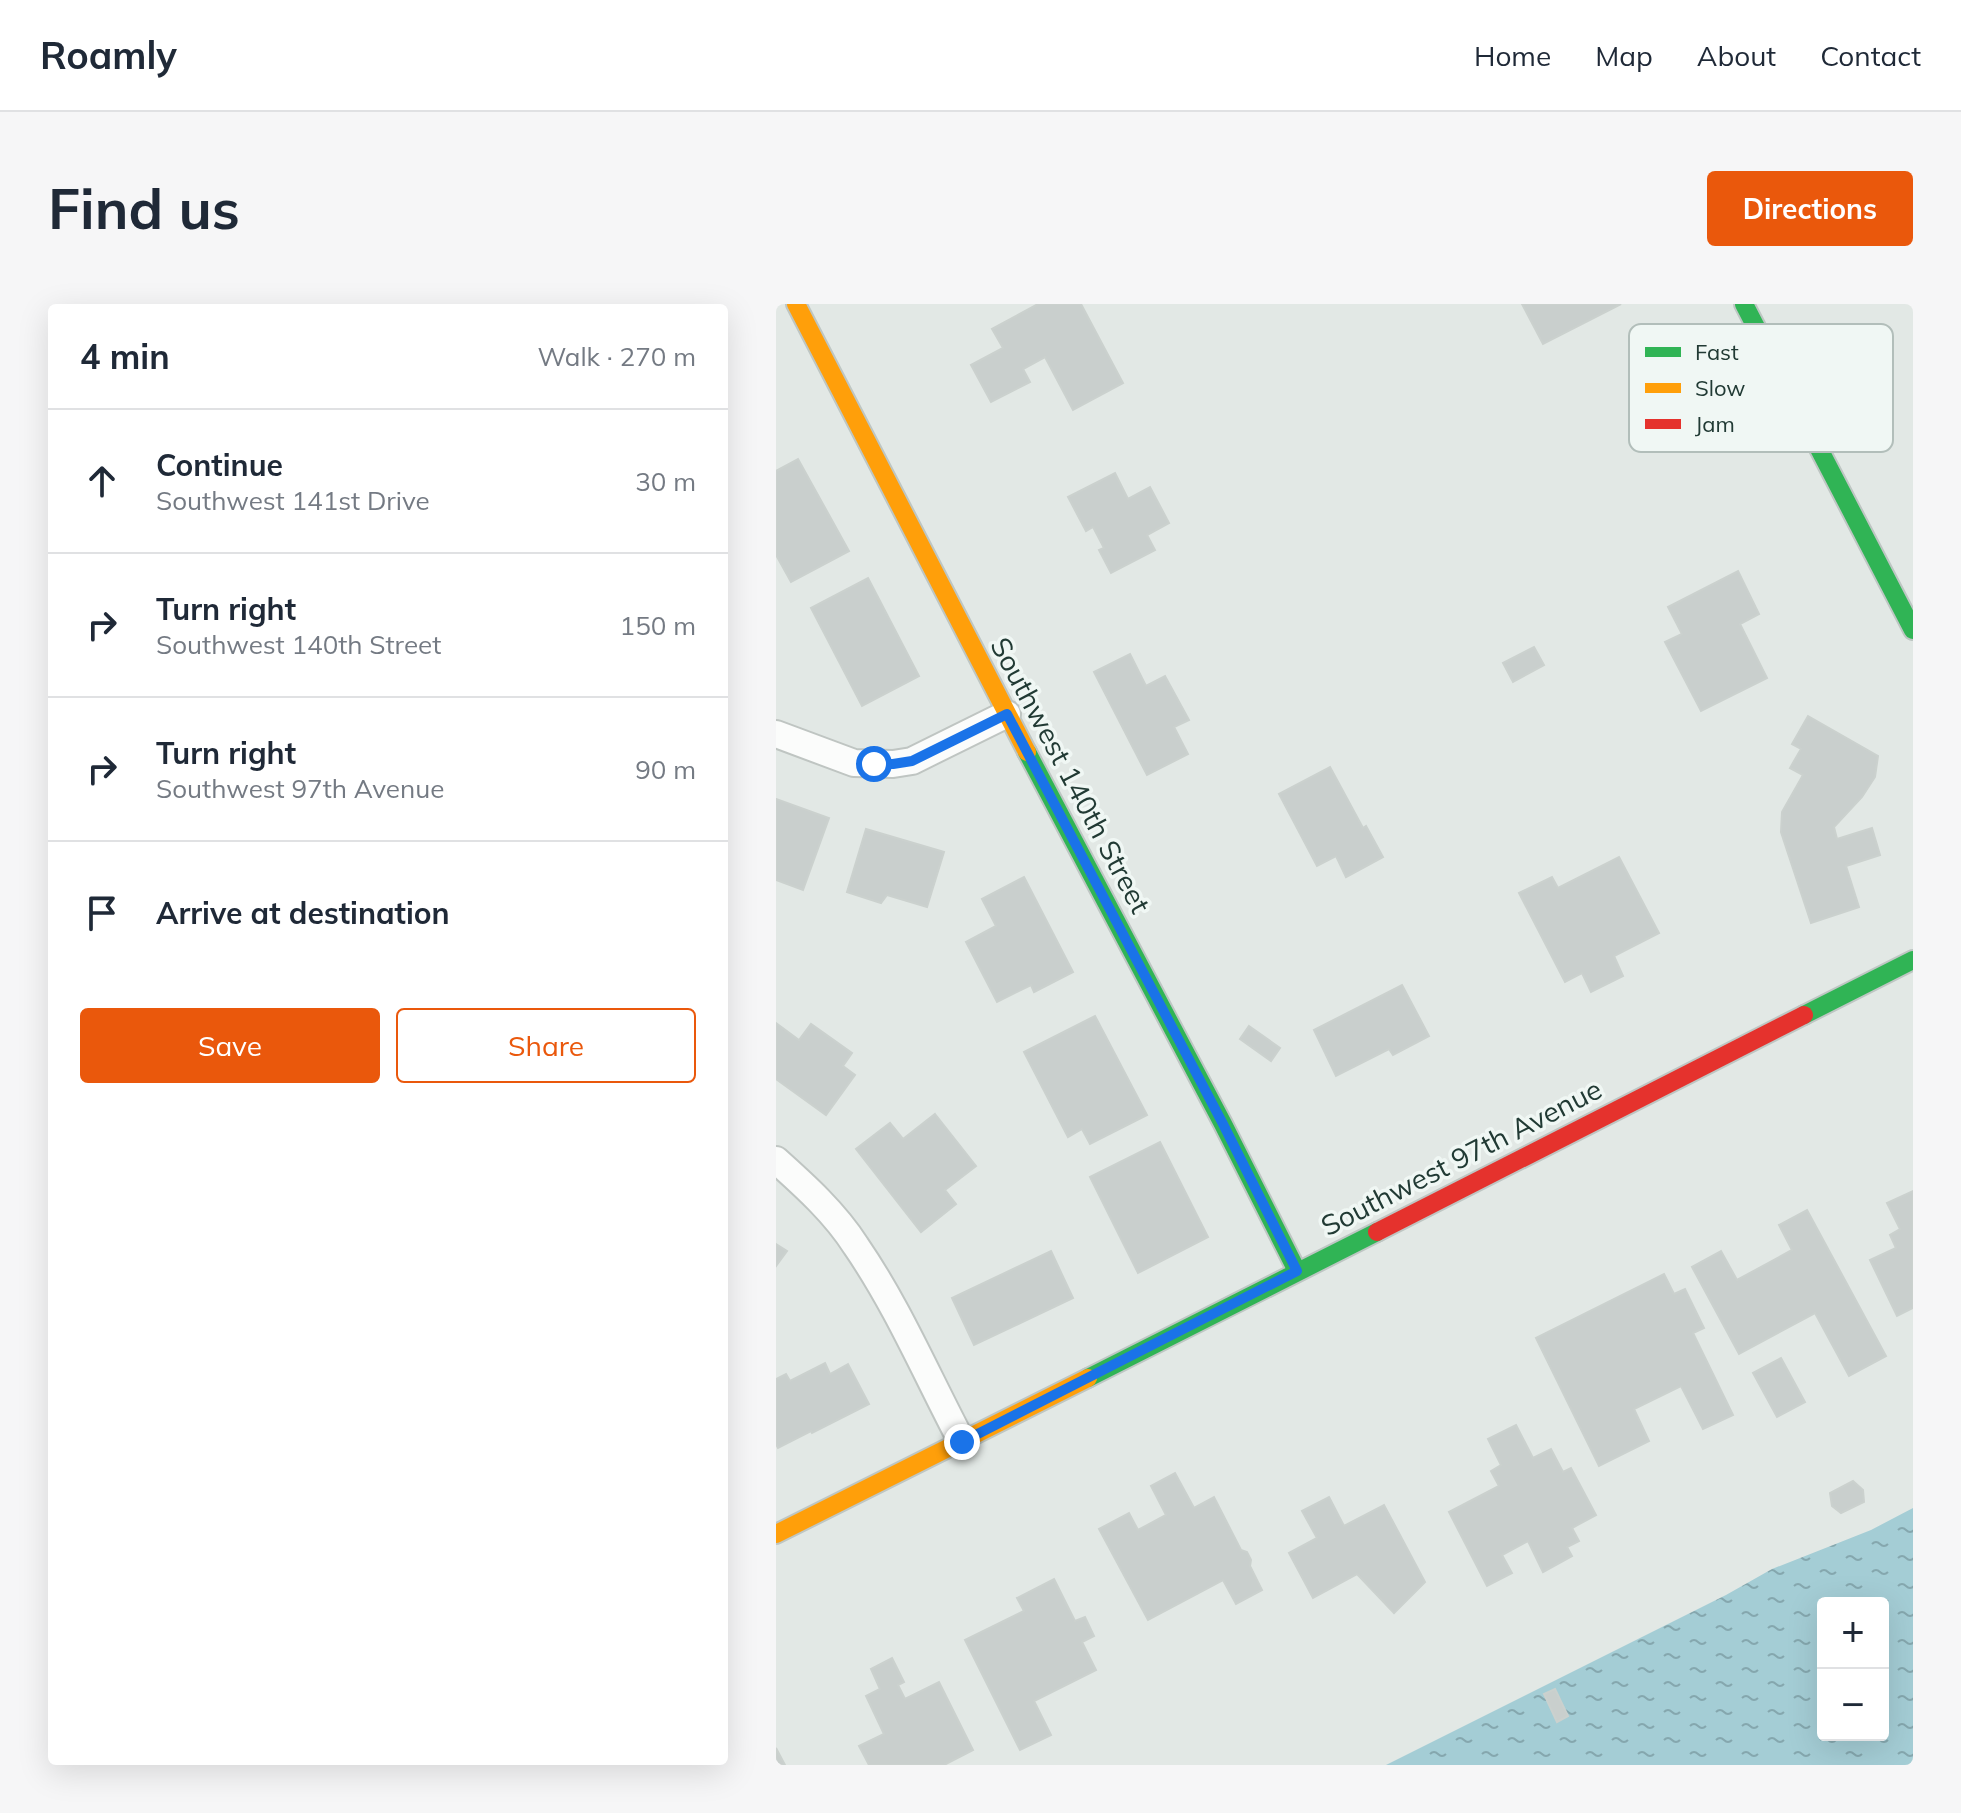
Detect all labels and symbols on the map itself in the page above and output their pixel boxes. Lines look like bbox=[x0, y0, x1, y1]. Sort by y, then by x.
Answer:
legend bbox=[1629, 324, 1893, 452]
text: Fast bbox=[1695, 338, 1739, 366]
text: Slow bbox=[1695, 374, 1745, 402]
text: Jam bbox=[1695, 410, 1735, 438]
street label: Southwest 140th Street bbox=[983, 631, 1159, 919]
route start bbox=[856, 746, 892, 782]
street label: Southwest 97th Avenue bbox=[1315, 1071, 1607, 1243]
route end bbox=[944, 1424, 980, 1460]

